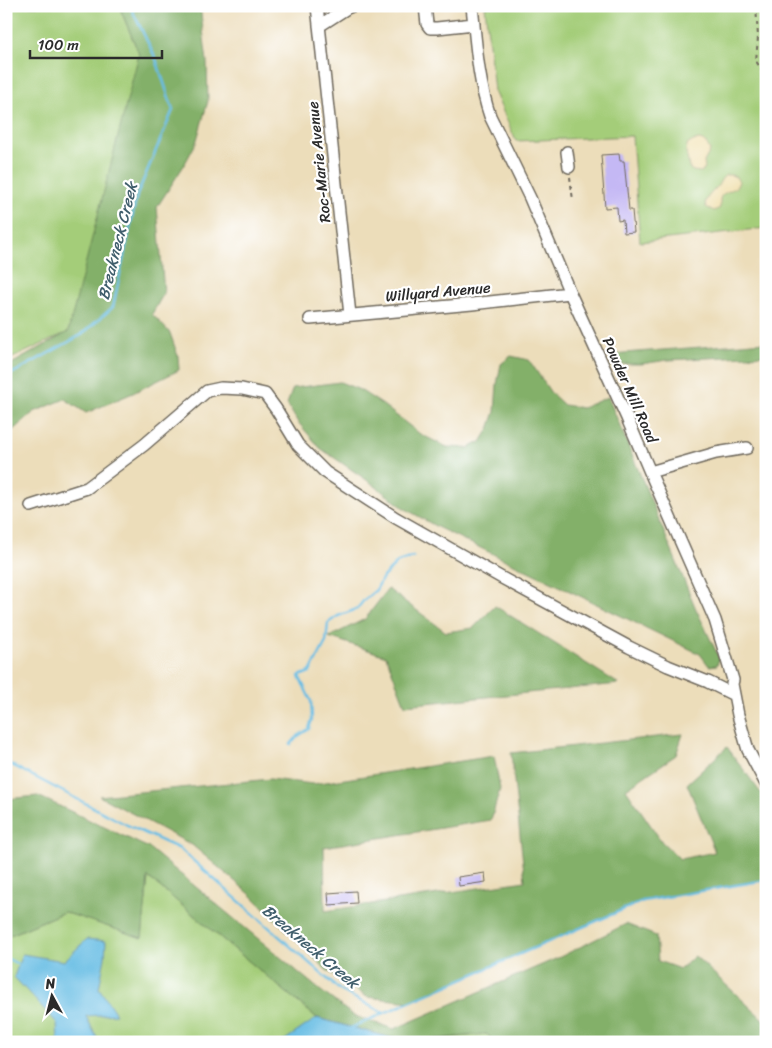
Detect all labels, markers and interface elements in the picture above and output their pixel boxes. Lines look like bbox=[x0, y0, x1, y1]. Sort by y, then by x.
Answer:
scale bar bbox=[30, 28, 162, 60]
text: 100 m bbox=[38, 32, 79, 58]
street label: Roc-Marie Avenue bbox=[300, 100, 338, 224]
water label: Breakneck Creek bbox=[89, 177, 147, 303]
street label: Willyard Avenue bbox=[384, 274, 492, 310]
street label: Powder Mill Road bbox=[595, 333, 665, 448]
water label: Breakneck Creek bbox=[255, 897, 368, 998]
north arrow bbox=[28, 970, 78, 1020]
text: N bbox=[43, 971, 57, 997]

